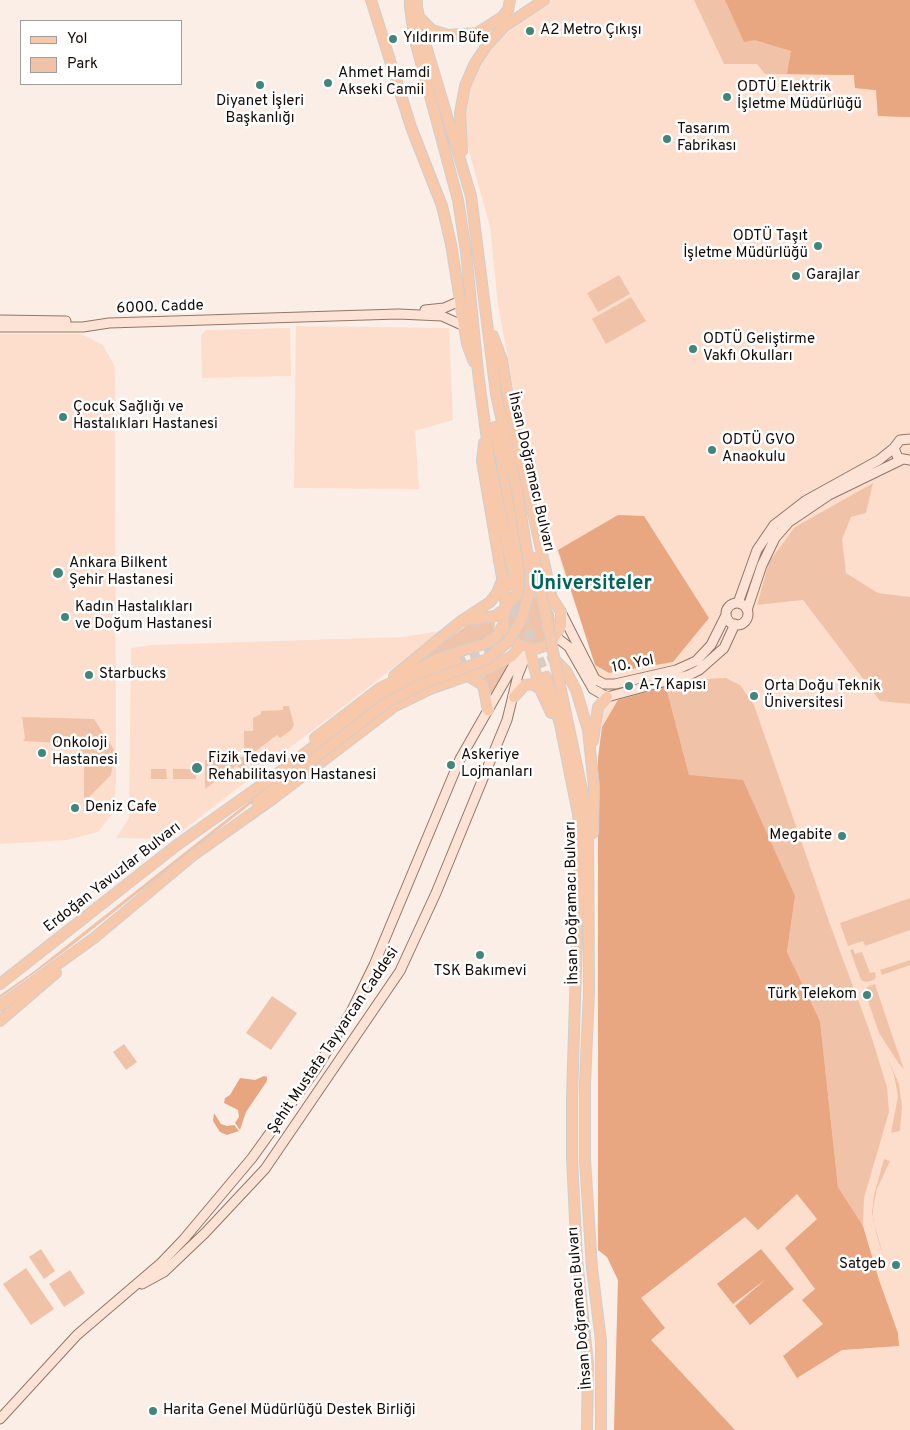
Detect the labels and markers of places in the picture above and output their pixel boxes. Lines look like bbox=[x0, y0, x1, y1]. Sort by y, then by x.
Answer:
place label: A2 Metro Çıkışı bbox=[540, 22, 642, 40]
marker: A2 Metro Çıkışı bbox=[524, 25, 536, 37]
place label: Yıldırım Büfe bbox=[403, 30, 489, 48]
marker: Yıldırım Büfe bbox=[387, 33, 399, 45]
place label: Ahmet Hamdi Akseki Camii bbox=[338, 65, 430, 100]
marker: Ahmet Hamdi Akseki Camii bbox=[322, 77, 334, 89]
marker: Diyanet İşleri Başkanlığı bbox=[254, 79, 266, 91]
place label: ODTÜ Elektrik İşletme Müdürlüğü bbox=[737, 79, 862, 114]
marker: ODTÜ Elektrik İşletme Müdürlüğü bbox=[721, 91, 733, 103]
place label: Diyanet İşleri Başkanlığı bbox=[216, 93, 304, 128]
place label: Tasarım Fabrikası bbox=[677, 121, 736, 156]
marker: Tasarım Fabrikası bbox=[661, 133, 673, 145]
place label: ODTÜ Taşıt İşletme Müdürlüğü bbox=[683, 228, 808, 263]
marker: ODTÜ Taşıt İşletme Müdürlüğü bbox=[812, 240, 824, 252]
place label: Garajlar bbox=[806, 267, 860, 285]
marker: Garajlar bbox=[790, 270, 802, 282]
place label: ODTÜ Geliştirme Vakfı Okulları bbox=[703, 331, 815, 366]
marker: ODTÜ Geliştirme Vakfı Okulları bbox=[687, 343, 699, 355]
place label: Çocuk Sağlığı ve Hastalıkları Hastanesi bbox=[73, 399, 218, 434]
marker: Çocuk Sağlığı ve Hastalıkları Hastanesi bbox=[57, 411, 69, 423]
place label: ODTÜ GVO Anaokulu bbox=[722, 432, 795, 467]
marker: ODTÜ GVO Anaokulu bbox=[706, 444, 718, 456]
place label: Ankara Bilkent Şehir Hastanesi bbox=[69, 555, 173, 590]
marker: Ankara Bilkent Şehir Hastanesi bbox=[51, 566, 65, 580]
place label: Kadın Hastalıkları ve Doğum Hastanesi bbox=[75, 599, 212, 634]
marker: Kadın Hastalıkları ve Doğum Hastanesi bbox=[59, 611, 71, 623]
place label: Starbucks bbox=[99, 666, 166, 684]
marker: Starbucks bbox=[83, 669, 95, 681]
place label: A-7 Kapısı bbox=[639, 677, 706, 695]
place label: Orta Doğu Teknik Üniversitesi bbox=[764, 678, 881, 713]
marker: A-7 Kapısı bbox=[623, 680, 635, 692]
marker: Orta Doğu Teknik Üniversitesi bbox=[748, 690, 760, 702]
place label: Onkoloji Hastanesi bbox=[52, 735, 118, 770]
marker: Onkoloji Hastanesi bbox=[36, 747, 48, 759]
place label: Askeriye Lojmanları bbox=[461, 747, 532, 782]
place label: Fizik Tedavi ve Rehabilitasyon Hastanesi bbox=[208, 750, 376, 785]
marker: Askeriye Lojmanları bbox=[445, 759, 457, 771]
marker: Fizik Tedavi ve Rehabilitasyon Hastanesi bbox=[190, 761, 204, 775]
place label: Deniz Cafe bbox=[85, 799, 157, 817]
marker: Deniz Cafe bbox=[69, 802, 81, 814]
place label: Megabite bbox=[769, 827, 832, 845]
marker: Megabite bbox=[836, 830, 848, 842]
marker: TSK Bakımevi bbox=[474, 949, 486, 961]
place label: TSK Bakımevi bbox=[433, 963, 527, 981]
place label: Türk Telekom bbox=[767, 986, 857, 1004]
marker: Türk Telekom bbox=[861, 989, 873, 1001]
place label: Satgeb bbox=[839, 1256, 886, 1274]
marker: Satgeb bbox=[890, 1259, 902, 1271]
place label: Harita Genel Müdürlüğü Destek Birliği bbox=[163, 1402, 416, 1420]
marker: Harita Genel Müdürlüğü Destek Birliği bbox=[147, 1405, 159, 1417]

